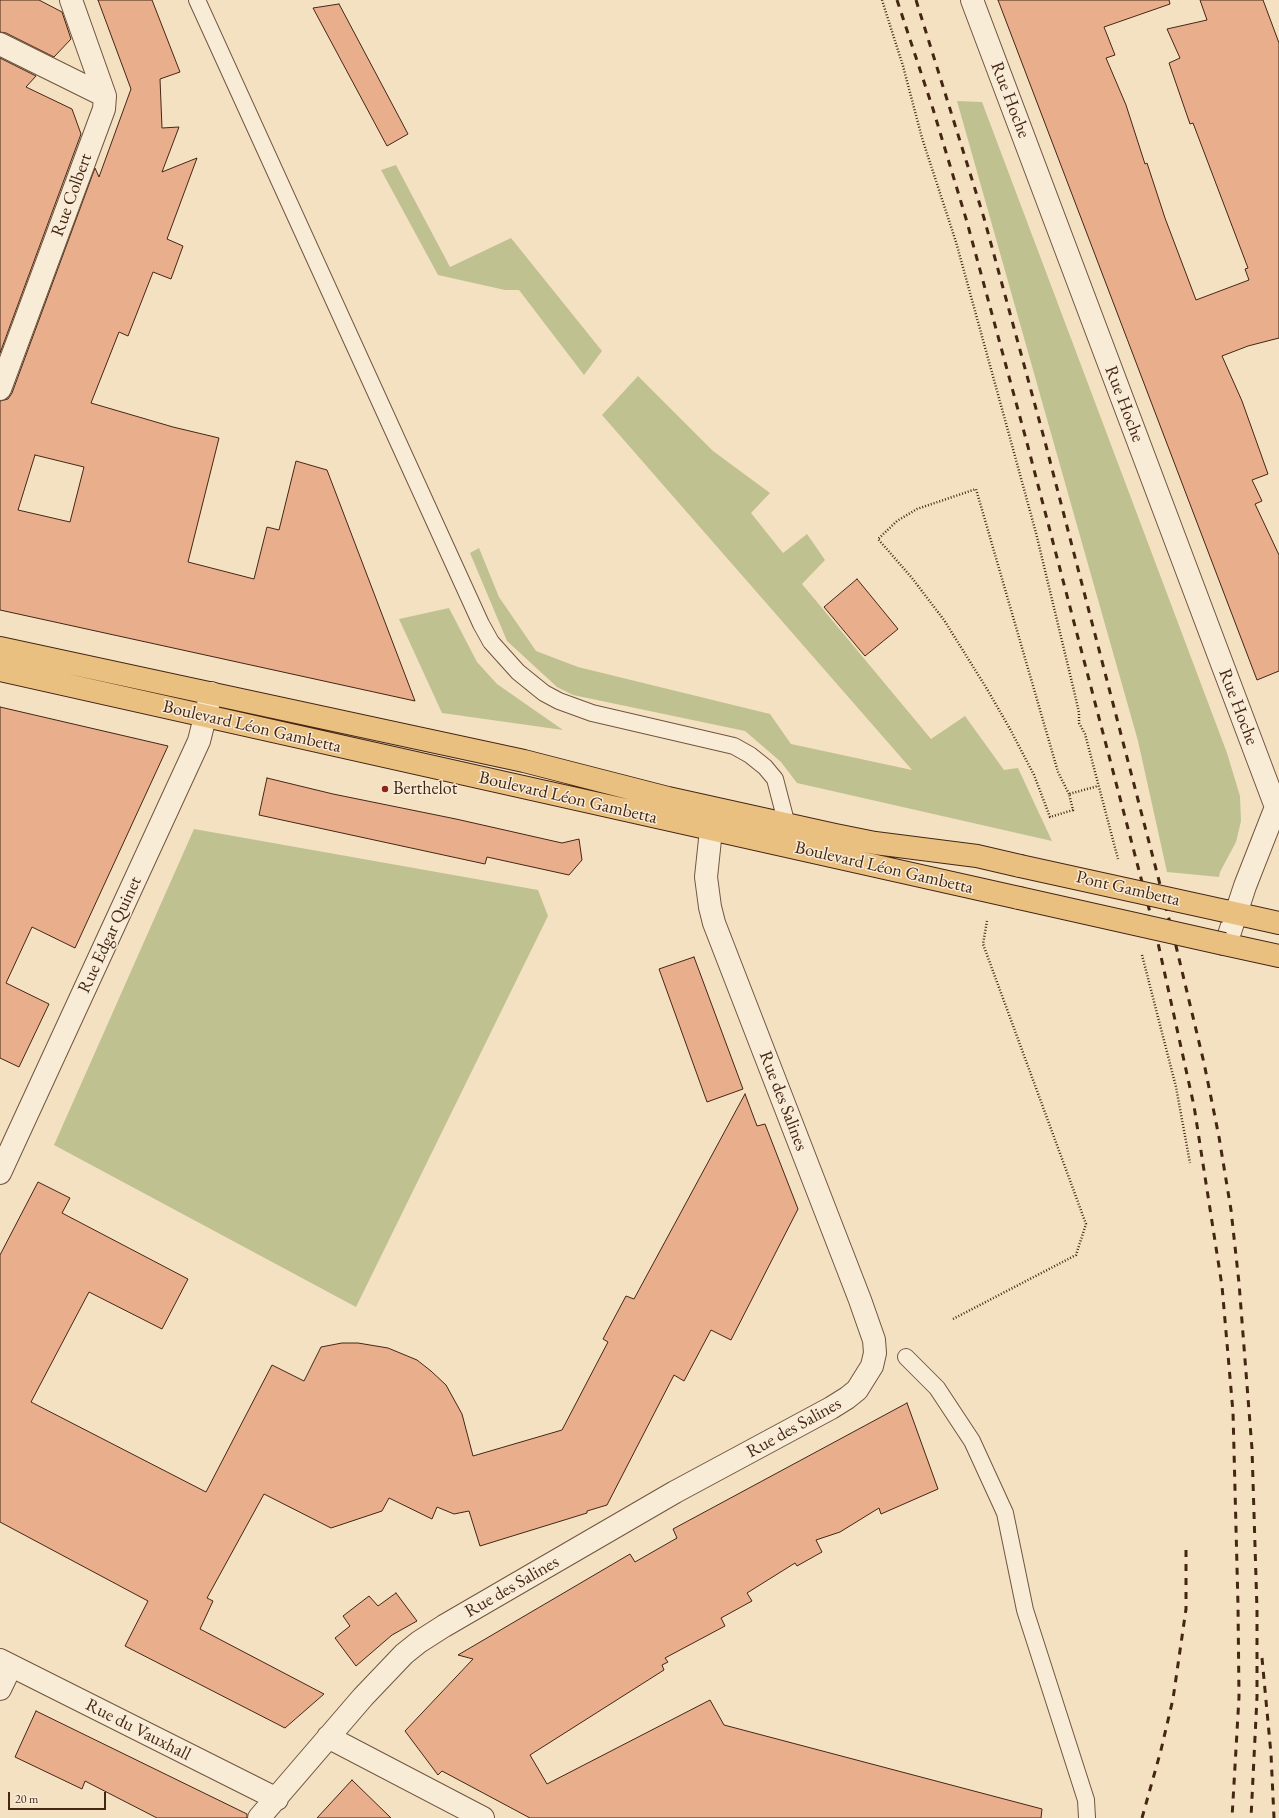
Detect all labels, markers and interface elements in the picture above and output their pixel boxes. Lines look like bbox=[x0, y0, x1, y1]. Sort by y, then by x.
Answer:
street label: Rue Hoche bbox=[986, 59, 1034, 141]
street label: Rue Colbert bbox=[47, 151, 97, 239]
street label: Rue Hoche bbox=[1100, 363, 1148, 445]
street label: Rue Hoche bbox=[1214, 666, 1262, 748]
street label: Boulevard Léon Gambetta bbox=[161, 696, 343, 758]
street label: Boulevard Léon Gambetta bbox=[477, 767, 659, 829]
place label: Berthelot bbox=[393, 778, 457, 800]
marker: Berthelot bbox=[380, 784, 390, 794]
street label: Boulevard Léon Gambetta bbox=[793, 837, 975, 899]
street label: Pont Gambetta bbox=[1074, 867, 1182, 911]
street label: Rue Edgar Quinet bbox=[74, 873, 146, 997]
street label: Rue des Salines bbox=[754, 1048, 812, 1154]
street label: Rue des Salines bbox=[743, 1393, 845, 1463]
street label: Rue des Salines bbox=[461, 1551, 563, 1623]
street label: Rue du Vauxhall bbox=[82, 1694, 194, 1766]
scale bar bbox=[10, 1784, 108, 1810]
text: 20 m bbox=[15, 1791, 38, 1807]

